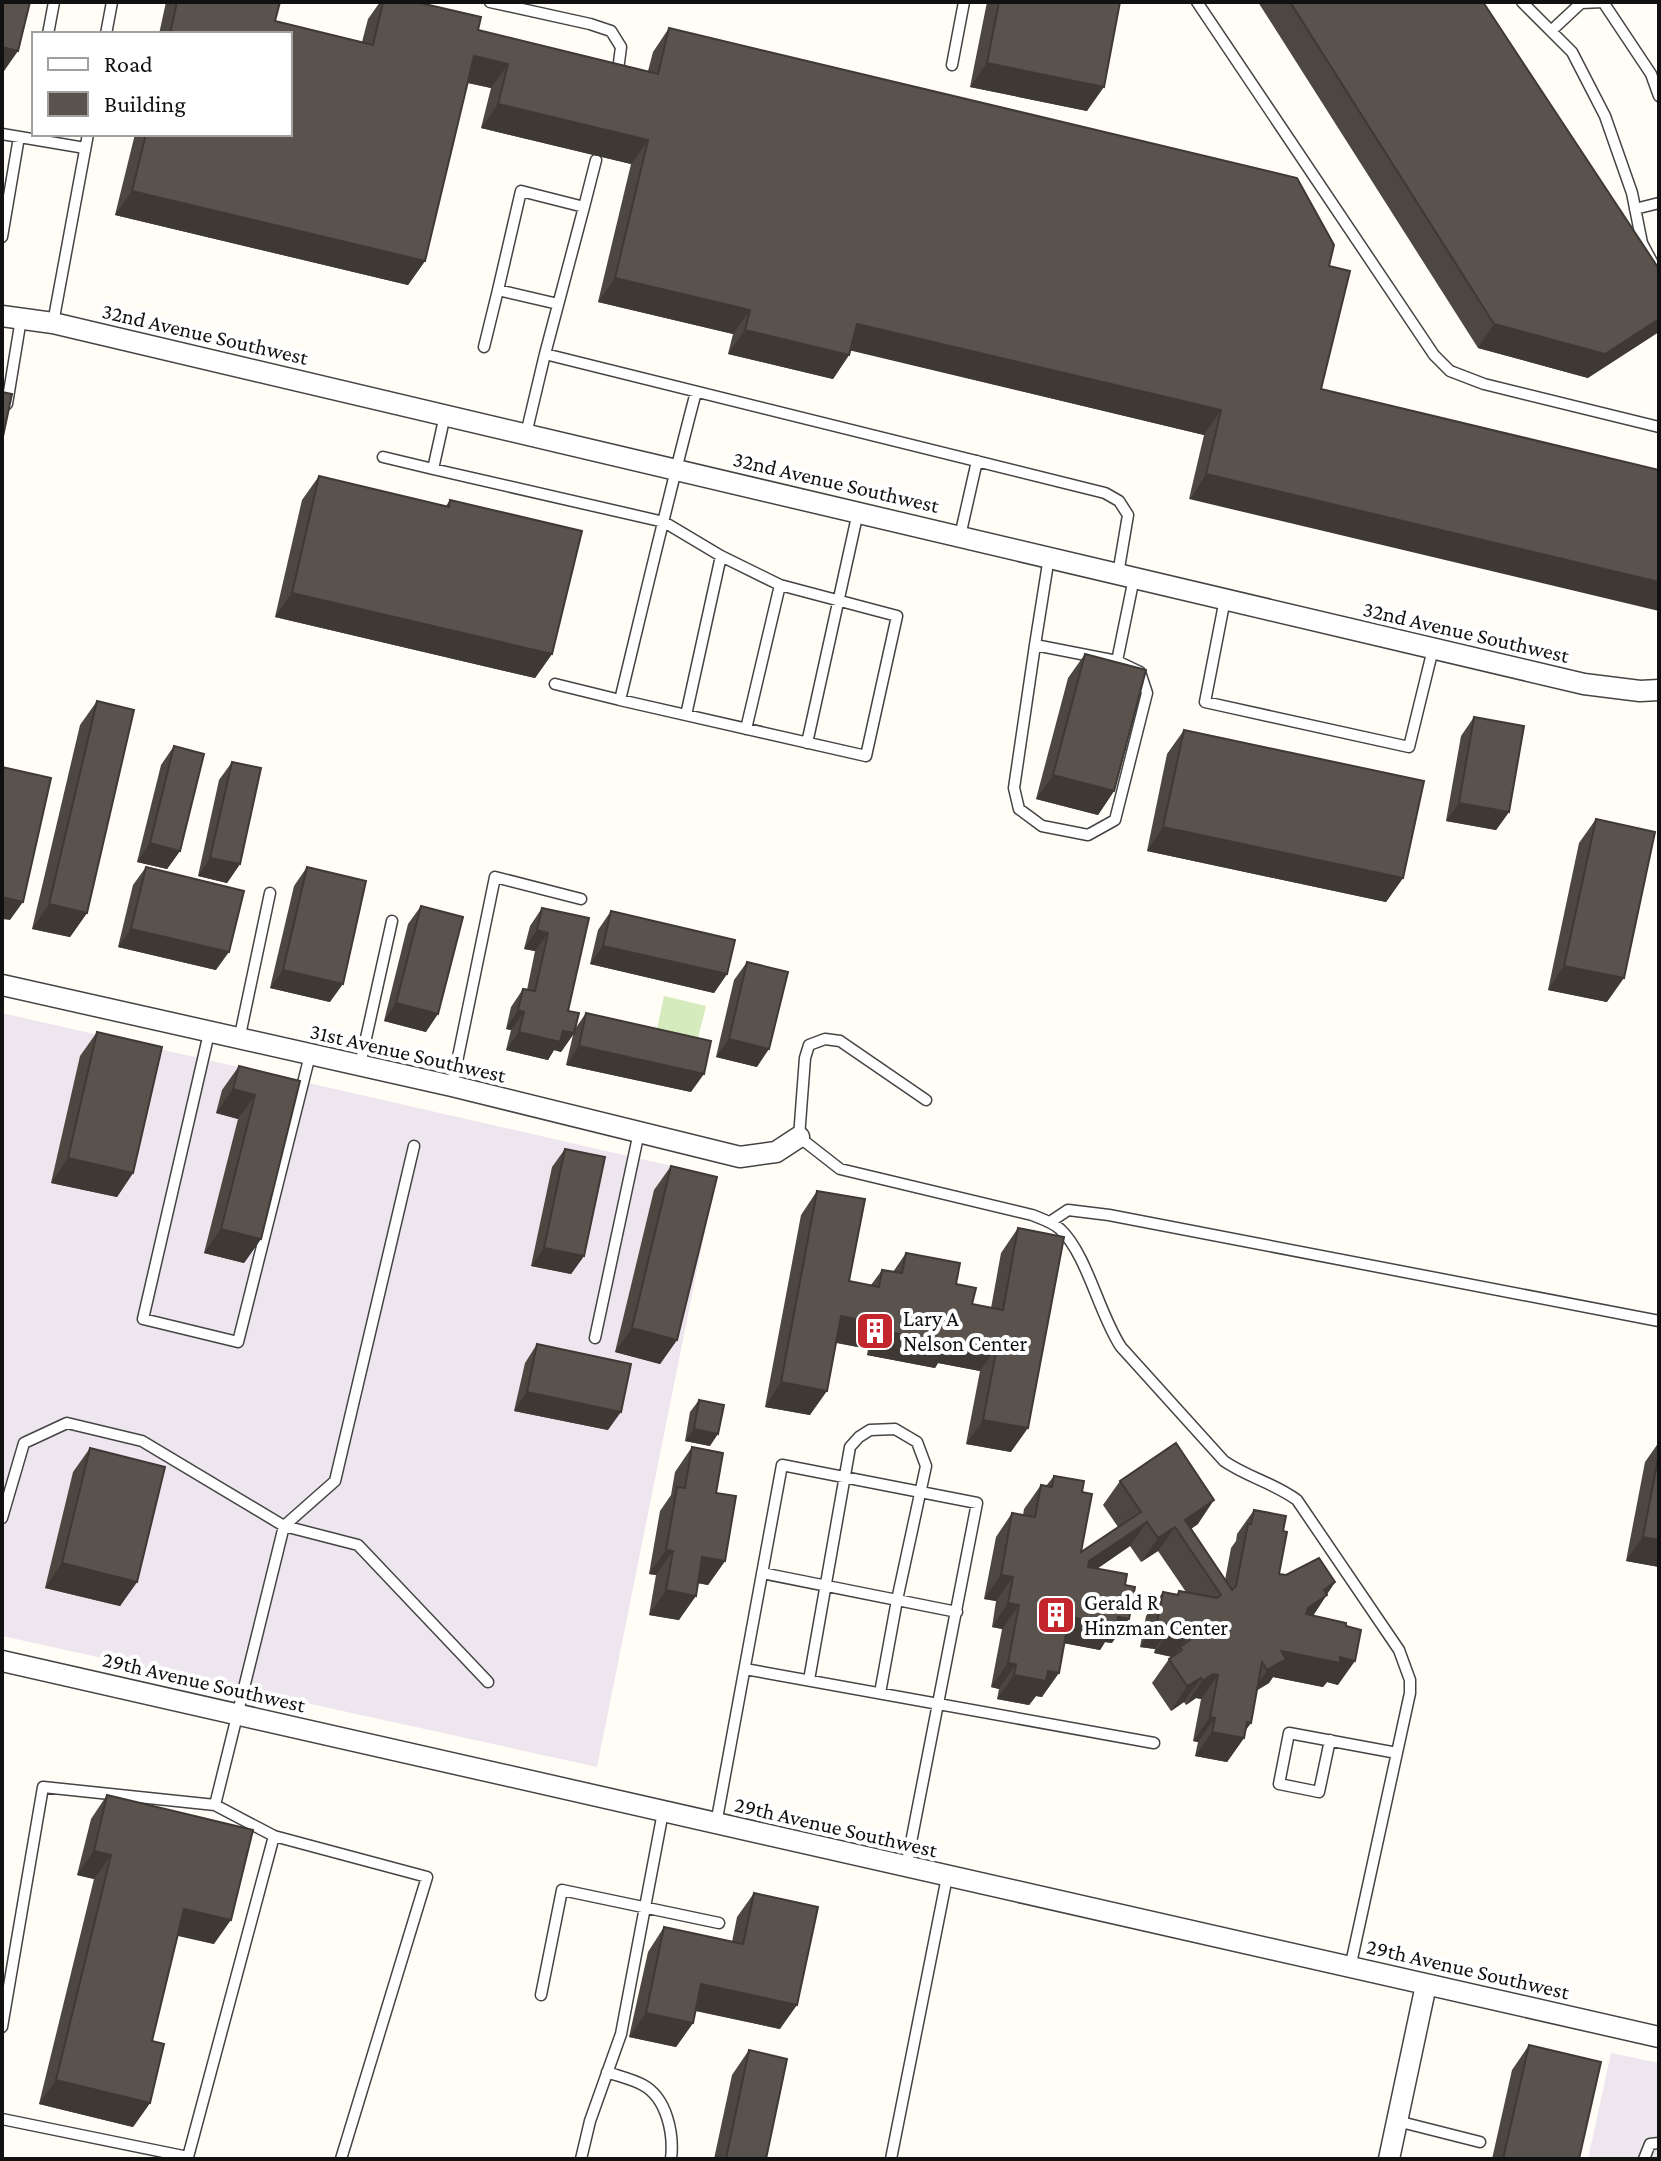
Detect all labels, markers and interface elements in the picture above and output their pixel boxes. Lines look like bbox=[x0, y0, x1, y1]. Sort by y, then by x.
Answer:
legend bbox=[32, 32, 292, 136]
text: Road bbox=[104, 50, 153, 77]
text: Building bbox=[104, 90, 186, 117]
street label: 32nd Avenue Southwest bbox=[100, 298, 311, 370]
street label: 32nd Avenue Southwest bbox=[731, 446, 942, 518]
street label: 32nd Avenue Southwest bbox=[1361, 596, 1572, 668]
street label: 31st Avenue Southwest bbox=[308, 1018, 509, 1088]
place label: Lary A Nelson Center bbox=[903, 1306, 1027, 1356]
building icon: Lary A Nelson Center bbox=[854, 1310, 896, 1352]
place label: Gerald R Hinzman Center bbox=[1084, 1590, 1228, 1640]
building icon: Gerald R Hinzman Center bbox=[1035, 1594, 1077, 1636]
street label: 29th Avenue Southwest bbox=[100, 1647, 309, 1718]
street label: 29th Avenue Southwest bbox=[732, 1792, 941, 1863]
street label: 29th Avenue Southwest bbox=[1364, 1934, 1573, 2005]

